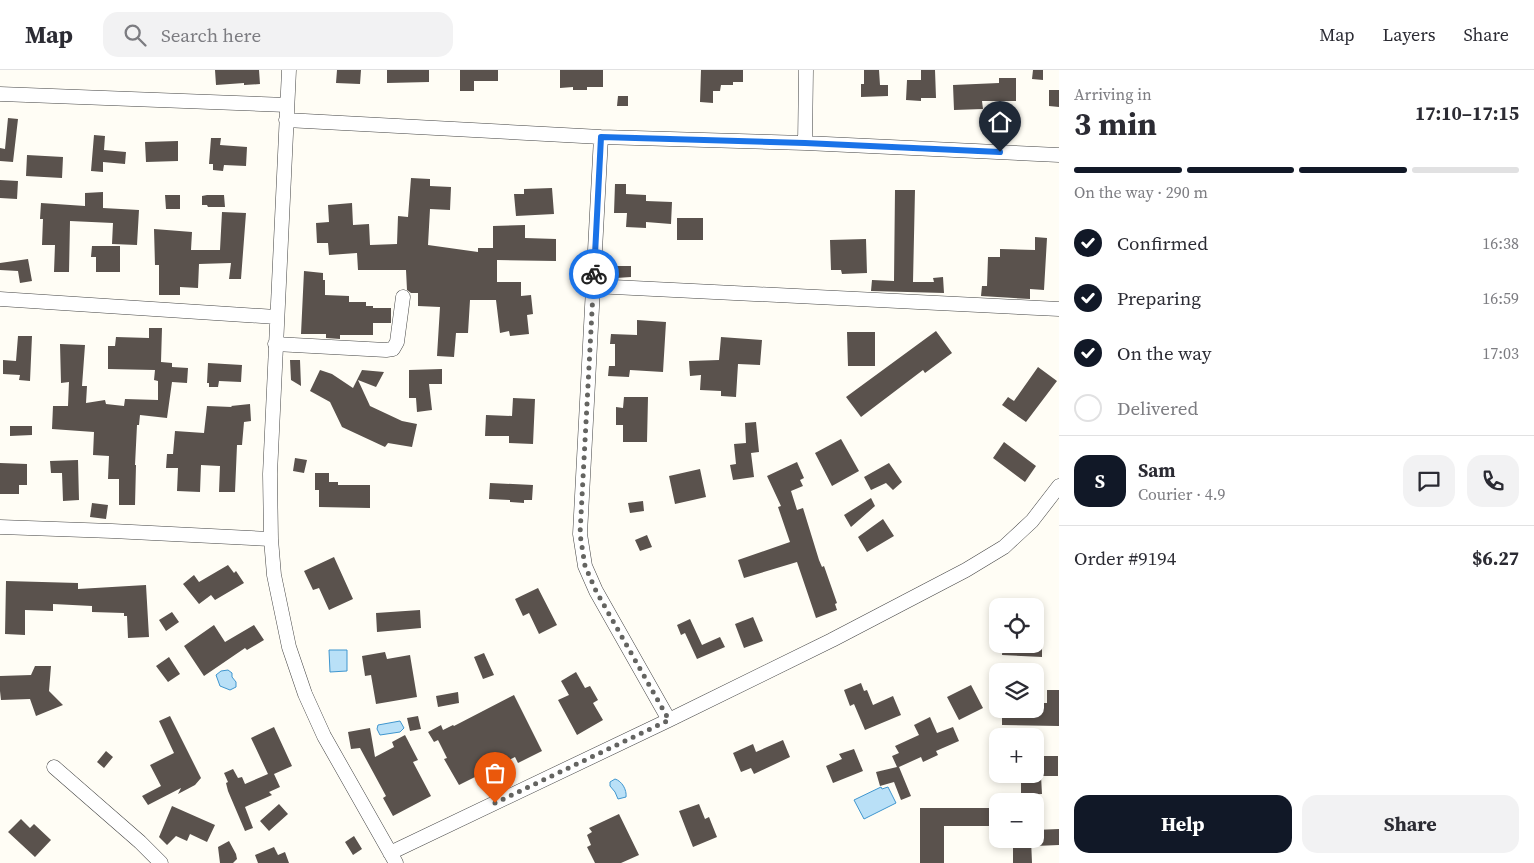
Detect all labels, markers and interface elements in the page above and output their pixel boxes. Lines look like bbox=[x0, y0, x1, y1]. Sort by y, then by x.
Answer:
search box bbox=[103, 12, 453, 57]
text: Map bbox=[25, 18, 73, 51]
icon: search bbox=[121, 21, 149, 49]
text: Search here bbox=[161, 22, 261, 48]
text: Map bbox=[1319, 22, 1354, 47]
text: Layers bbox=[1382, 22, 1435, 47]
text: Share bbox=[1463, 22, 1509, 47]
text: Arriving in bbox=[1074, 83, 1152, 105]
text: 17:10–17:15 bbox=[1415, 100, 1519, 126]
pin bbox=[979, 101, 1021, 152]
text: 3 min bbox=[1074, 102, 1157, 146]
icon: home bbox=[986, 108, 1014, 136]
text: On the way · 290 m bbox=[1074, 181, 1208, 203]
icon: check bbox=[1074, 229, 1102, 257]
text: Confirmed bbox=[1117, 230, 1208, 256]
text: 16:38 bbox=[1482, 232, 1519, 254]
courier bbox=[569, 249, 619, 299]
icon: bike bbox=[580, 260, 608, 288]
icon: check bbox=[1074, 284, 1102, 312]
text: Preparing bbox=[1117, 285, 1201, 311]
text: 16:59 bbox=[1482, 287, 1519, 309]
icon: check bbox=[1074, 339, 1102, 367]
text: On the way bbox=[1117, 340, 1212, 366]
text: 17:03 bbox=[1482, 342, 1519, 364]
text: Delivered bbox=[1117, 395, 1198, 421]
button: chat bbox=[1403, 455, 1455, 507]
button: phone bbox=[1467, 455, 1519, 507]
text: Sam bbox=[1138, 457, 1176, 483]
text: S bbox=[1095, 468, 1105, 494]
text: Courier · 4.9 bbox=[1138, 483, 1226, 505]
text: Order #9194 bbox=[1074, 545, 1176, 571]
text: $6.27 bbox=[1472, 545, 1519, 571]
map controls bbox=[989, 598, 1044, 848]
button: locate bbox=[989, 598, 1044, 653]
button: layers bbox=[989, 663, 1044, 718]
button: + bbox=[989, 728, 1044, 783]
pin bbox=[474, 752, 516, 803]
icon: bag bbox=[481, 759, 509, 787]
button: − bbox=[989, 793, 1044, 848]
button: Help bbox=[1074, 795, 1292, 853]
button: Share bbox=[1302, 795, 1519, 853]

